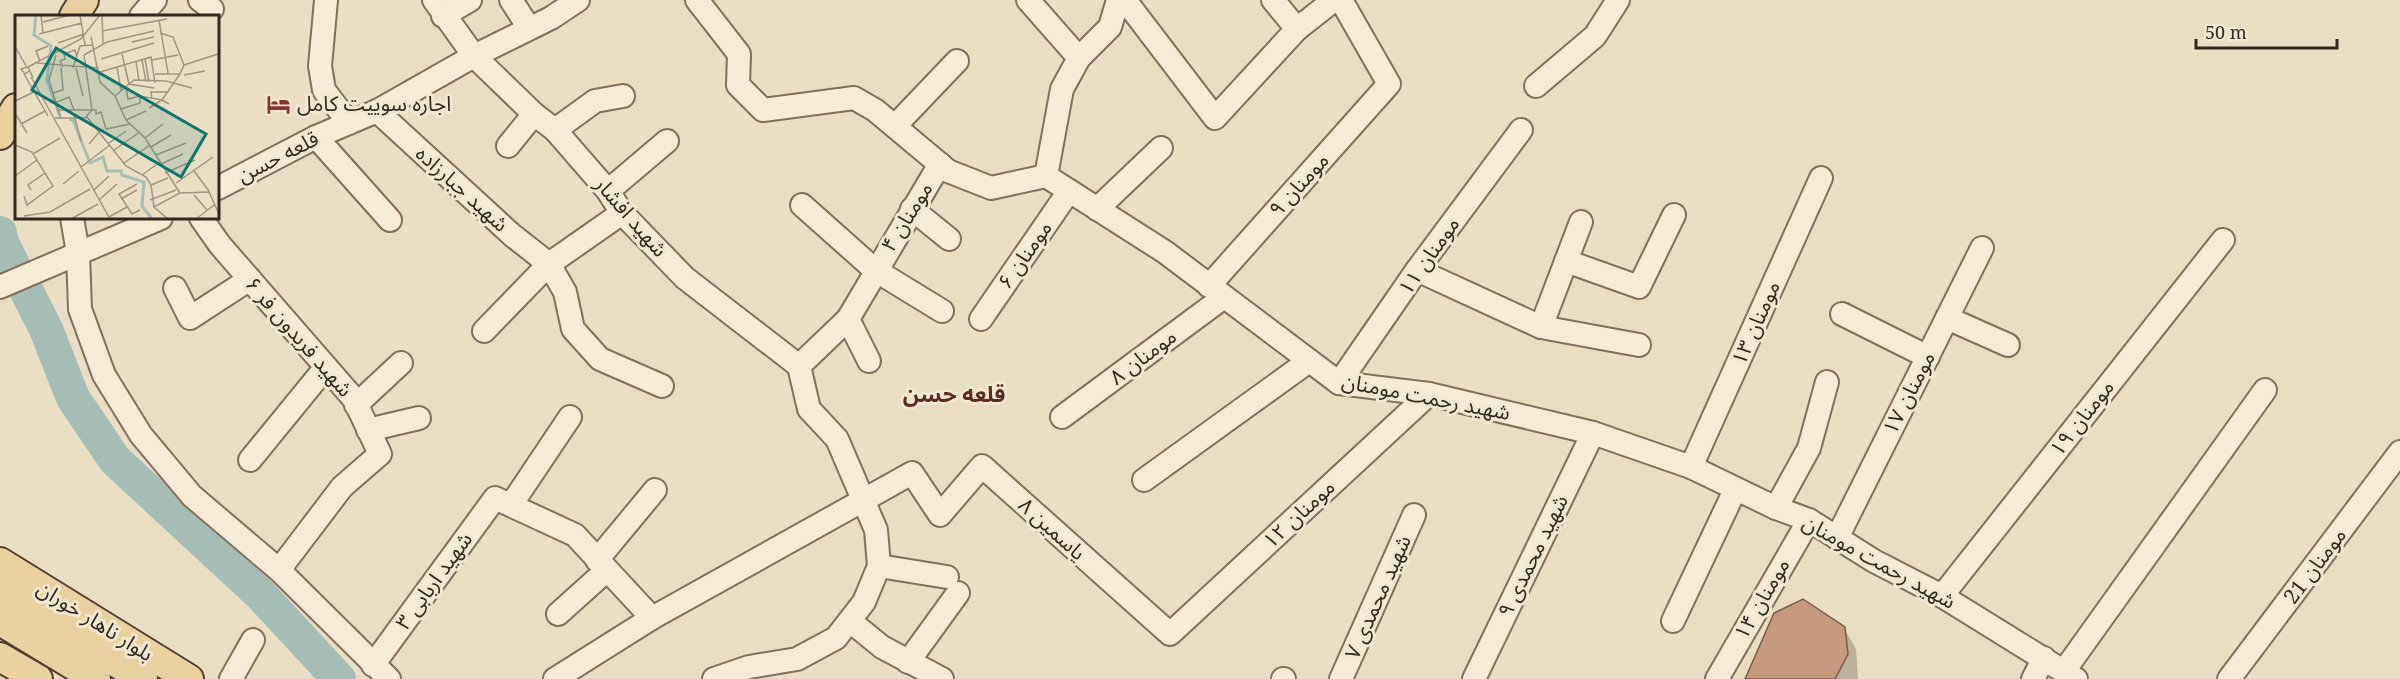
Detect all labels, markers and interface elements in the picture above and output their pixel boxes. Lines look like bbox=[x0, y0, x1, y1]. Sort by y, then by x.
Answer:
scale bar bbox=[2196, 12, 2337, 50]
inset map bbox=[15, 15, 219, 219]
text: 50 m bbox=[2205, 20, 2247, 44]
place label: اجاره سوییت کامل bbox=[297, 89, 451, 117]
hotel icon: اجاره سوییت کامل bbox=[266, 91, 292, 117]
street label: قلعه حسن bbox=[232, 124, 323, 189]
street label: شهید جبارزاده bbox=[410, 139, 515, 237]
street label: مومنان ۹ bbox=[1262, 146, 1334, 222]
street label: شهید افشار bbox=[589, 170, 674, 262]
street label: ۴ مومنان bbox=[874, 176, 938, 257]
street label: مومنان ۱۱ bbox=[1391, 211, 1465, 300]
street label: مومنان ۶ bbox=[991, 215, 1058, 294]
street label: شهید فریدون فر ۶ bbox=[240, 270, 360, 402]
street label: مومنان ۱۳ bbox=[1724, 276, 1786, 369]
street label: مومنان ۸ bbox=[1103, 322, 1182, 391]
street label: مومنان ۱۷ bbox=[1875, 346, 1941, 439]
street label: شهید رحمت مومنان bbox=[1340, 366, 1513, 426]
street label: مومنان ۱۹ bbox=[2043, 374, 2120, 461]
district label: قلعه حسن bbox=[903, 378, 1005, 408]
street label: مومنان ۱۲ bbox=[1256, 473, 1340, 554]
street label: ۹ شهید محمدی bbox=[1490, 490, 1574, 621]
street label: یاسمین ۸ bbox=[1013, 491, 1092, 566]
street label: شهید رحمت مومنان bbox=[1798, 507, 1961, 615]
street label: مومنان 21 bbox=[2276, 522, 2352, 609]
street label: شهید اربابی ۳ bbox=[388, 526, 478, 635]
street label: شهید محمدی ۷ bbox=[1337, 530, 1417, 663]
street label: مومنان ۱۴ bbox=[1727, 553, 1796, 644]
street label: بلوار ناهار خوران bbox=[32, 573, 159, 667]

